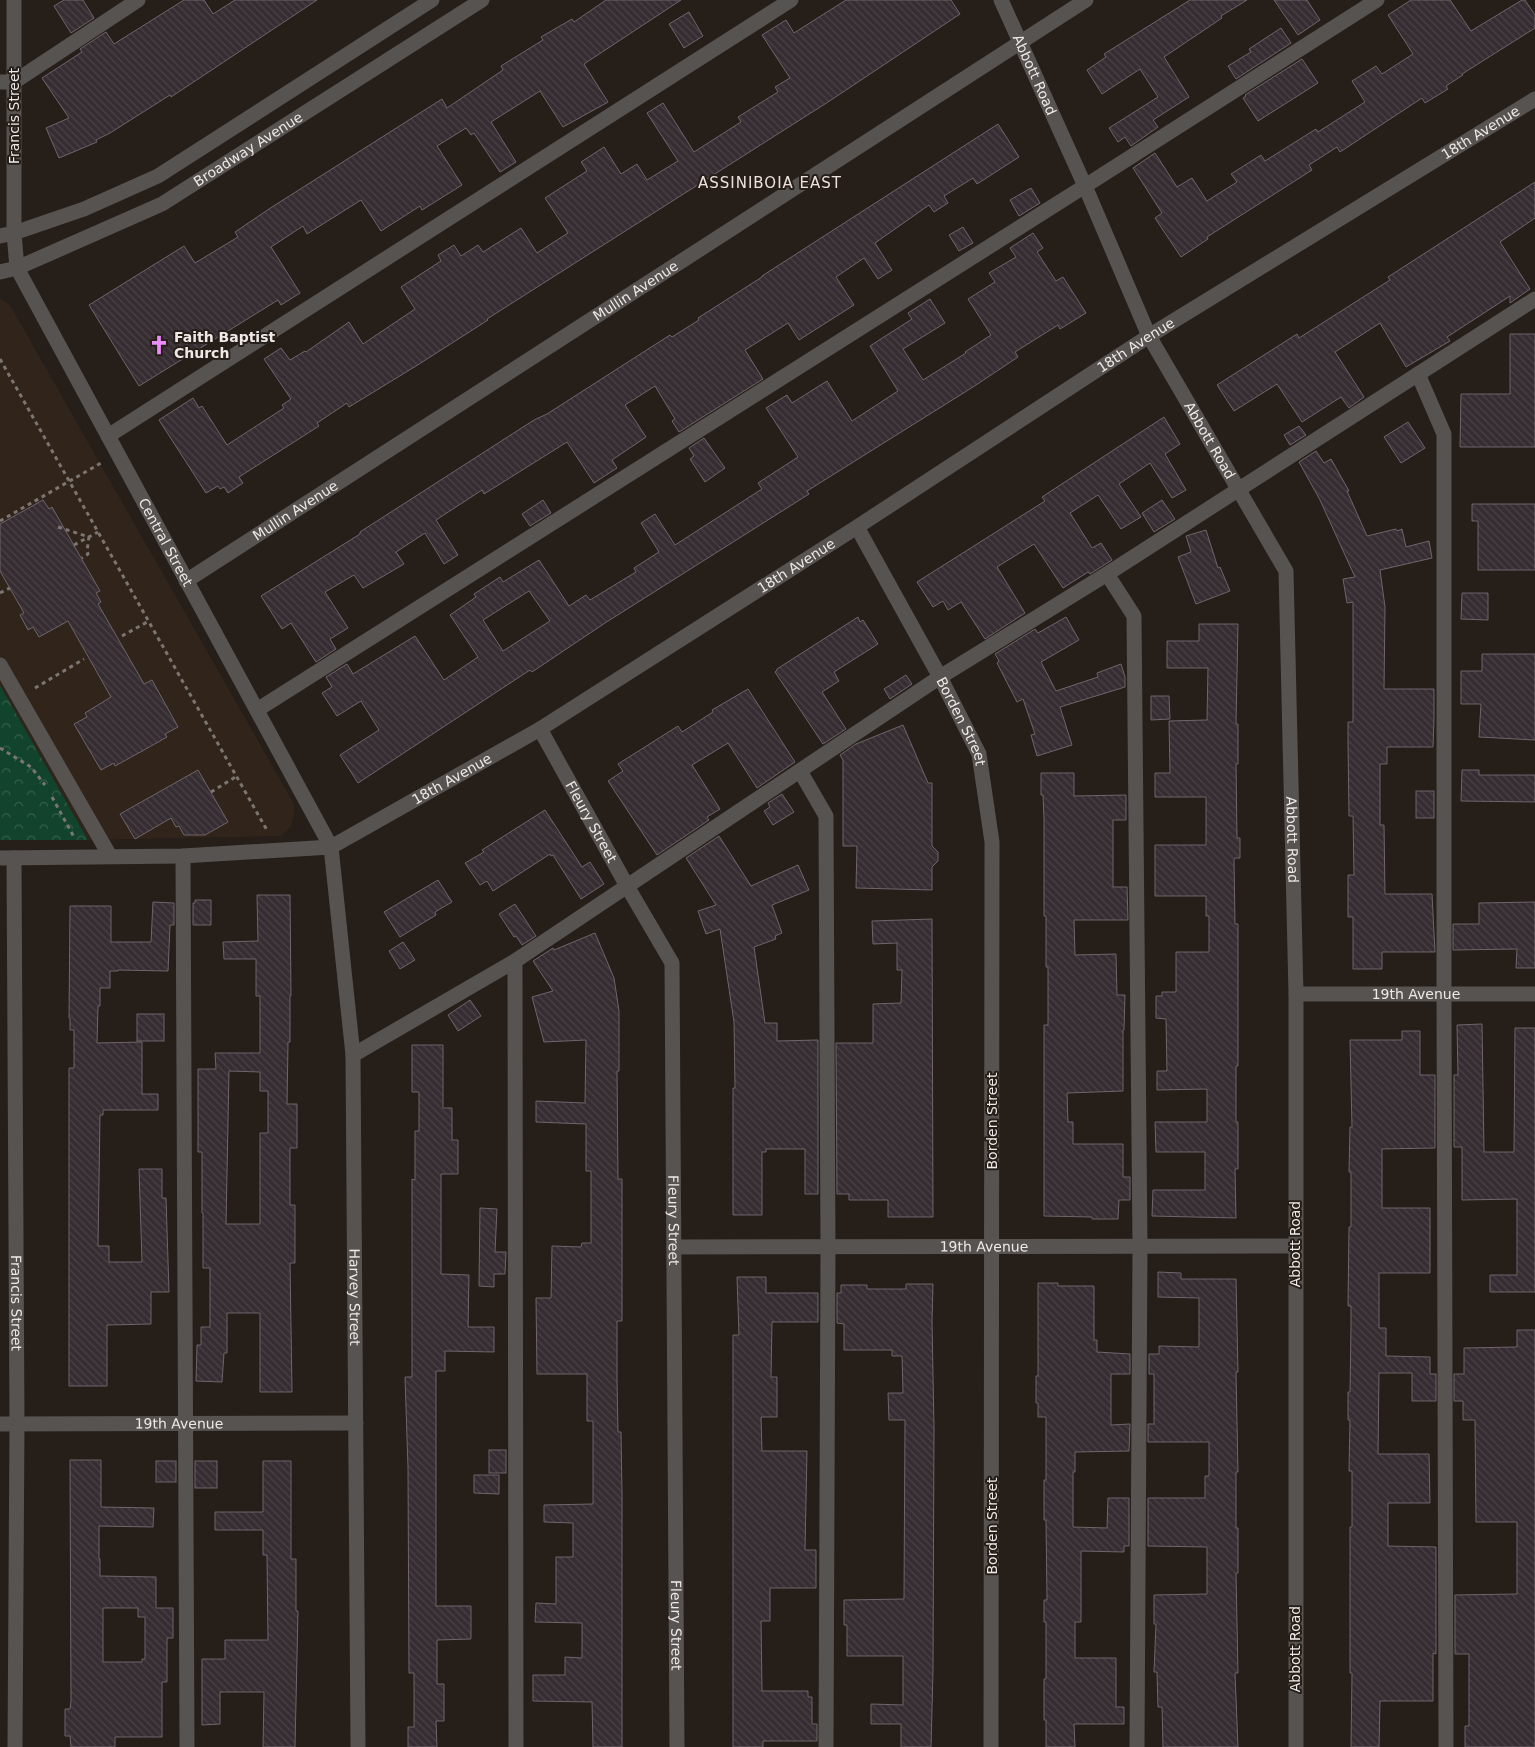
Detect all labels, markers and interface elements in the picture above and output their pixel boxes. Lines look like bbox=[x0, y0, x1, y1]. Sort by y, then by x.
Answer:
street label: Abbott Road bbox=[1010, 32, 1060, 117]
street label: Francis Street bbox=[6, 67, 22, 164]
street label: 18th Avenue bbox=[1438, 102, 1522, 163]
street label: Broadway Avenue bbox=[191, 109, 305, 190]
district label: ASSINIBOIA EAST bbox=[698, 174, 842, 192]
street label: Mullin Avenue bbox=[590, 258, 681, 324]
street label: 18th Avenue bbox=[1094, 314, 1177, 376]
place label: Faith Baptist Church bbox=[174, 329, 275, 361]
church icon: Faith Baptist Church bbox=[148, 334, 170, 356]
street label: Abbott Road bbox=[1181, 399, 1239, 482]
street label: Mullin Avenue bbox=[250, 477, 341, 544]
street label: Central Street bbox=[135, 495, 196, 590]
street label: 18th Avenue bbox=[754, 535, 838, 596]
street label: Borden Street bbox=[933, 674, 989, 767]
street label: 18th Avenue bbox=[409, 750, 494, 808]
street label: Fleury Street bbox=[562, 778, 621, 866]
street label: Abbott Road bbox=[1283, 796, 1301, 883]
street label: 19th Avenue bbox=[1372, 986, 1460, 1002]
street label: Borden Street bbox=[984, 1072, 1000, 1170]
street label: Fleury Street bbox=[665, 1175, 682, 1266]
street label: Abbott Road bbox=[1287, 1201, 1303, 1287]
street label: 19th Avenue bbox=[940, 1238, 1028, 1255]
street label: Harvey Street bbox=[346, 1248, 363, 1346]
street label: Francis Street bbox=[8, 1255, 25, 1352]
street label: 19th Avenue bbox=[135, 1415, 223, 1432]
street label: Borden Street bbox=[984, 1477, 1000, 1575]
street label: Fleury Street bbox=[668, 1580, 685, 1671]
street label: Abbott Road bbox=[1287, 1606, 1303, 1692]

